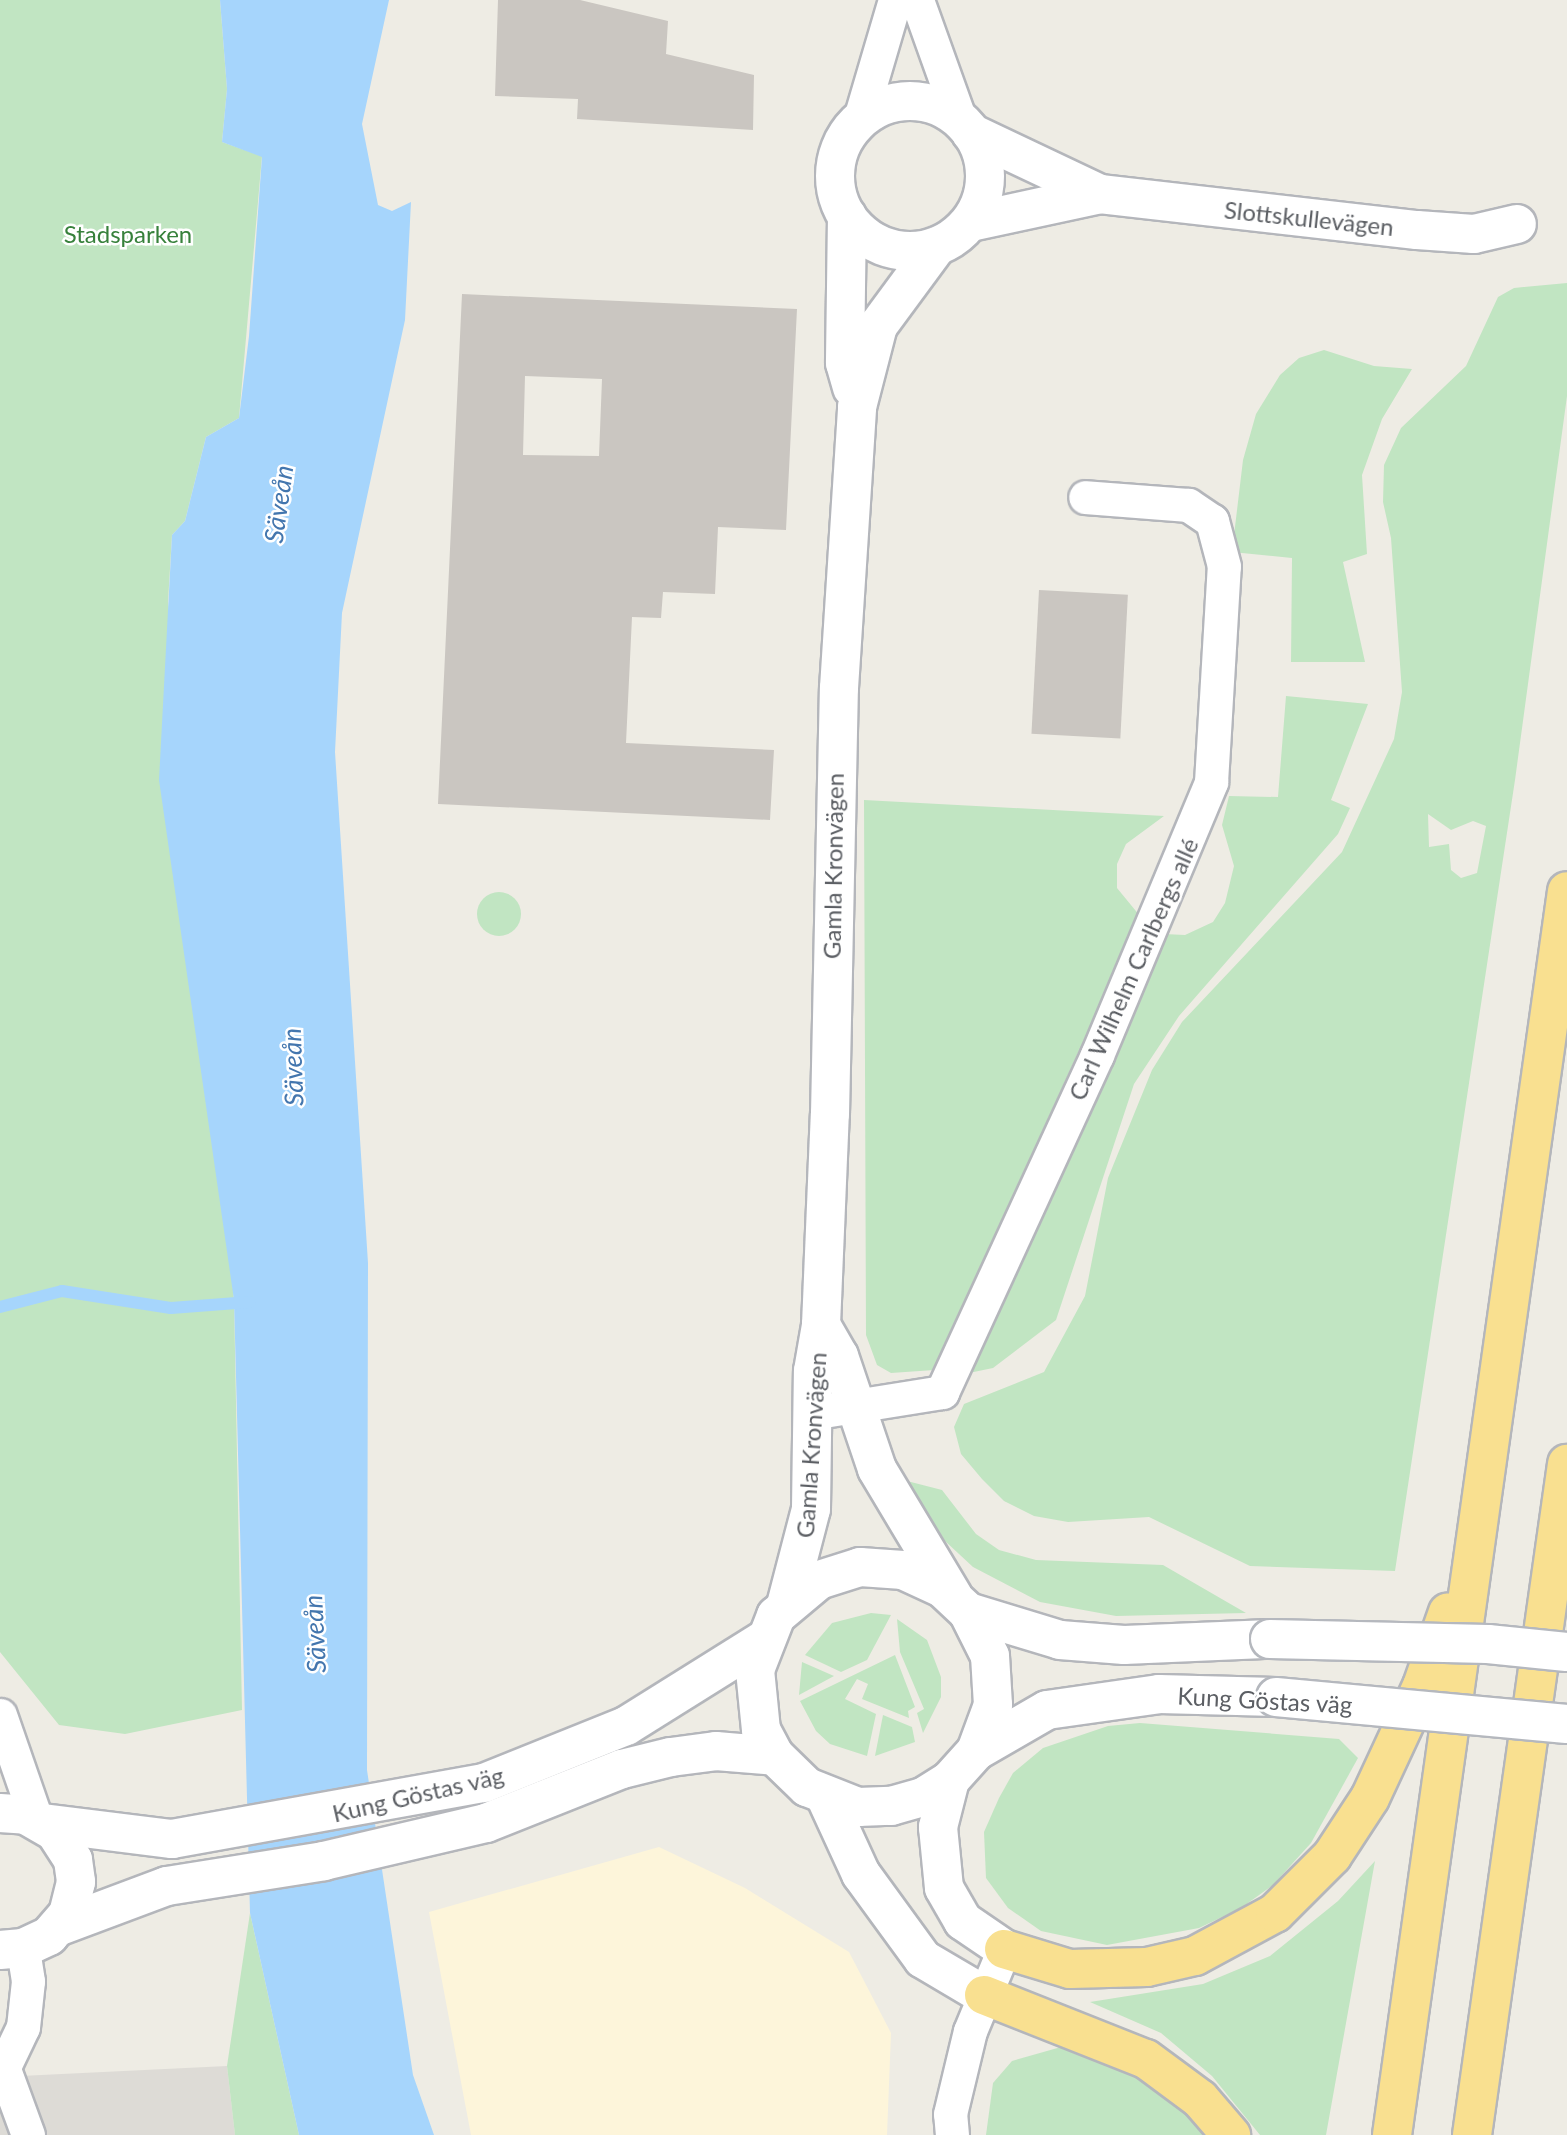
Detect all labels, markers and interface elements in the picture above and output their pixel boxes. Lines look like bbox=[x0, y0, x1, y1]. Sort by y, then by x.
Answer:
street label: Slottskullevägen bbox=[1223, 195, 1395, 241]
park label: Stadsparken bbox=[64, 220, 192, 248]
water label: Säveån bbox=[258, 463, 300, 545]
street label: Gamla Kronvägen bbox=[817, 773, 849, 959]
street label: Carl Wilhelm Carlbergs allé bbox=[1062, 833, 1204, 1105]
water label: Säveån bbox=[276, 1027, 310, 1107]
street label: Gamla Kronvägen bbox=[790, 1351, 832, 1539]
water label: Säveån bbox=[297, 1594, 333, 1674]
street label: Kung Göstas väg bbox=[1177, 1681, 1353, 1719]
street label: Kung Göstas väg bbox=[329, 1760, 507, 1828]

